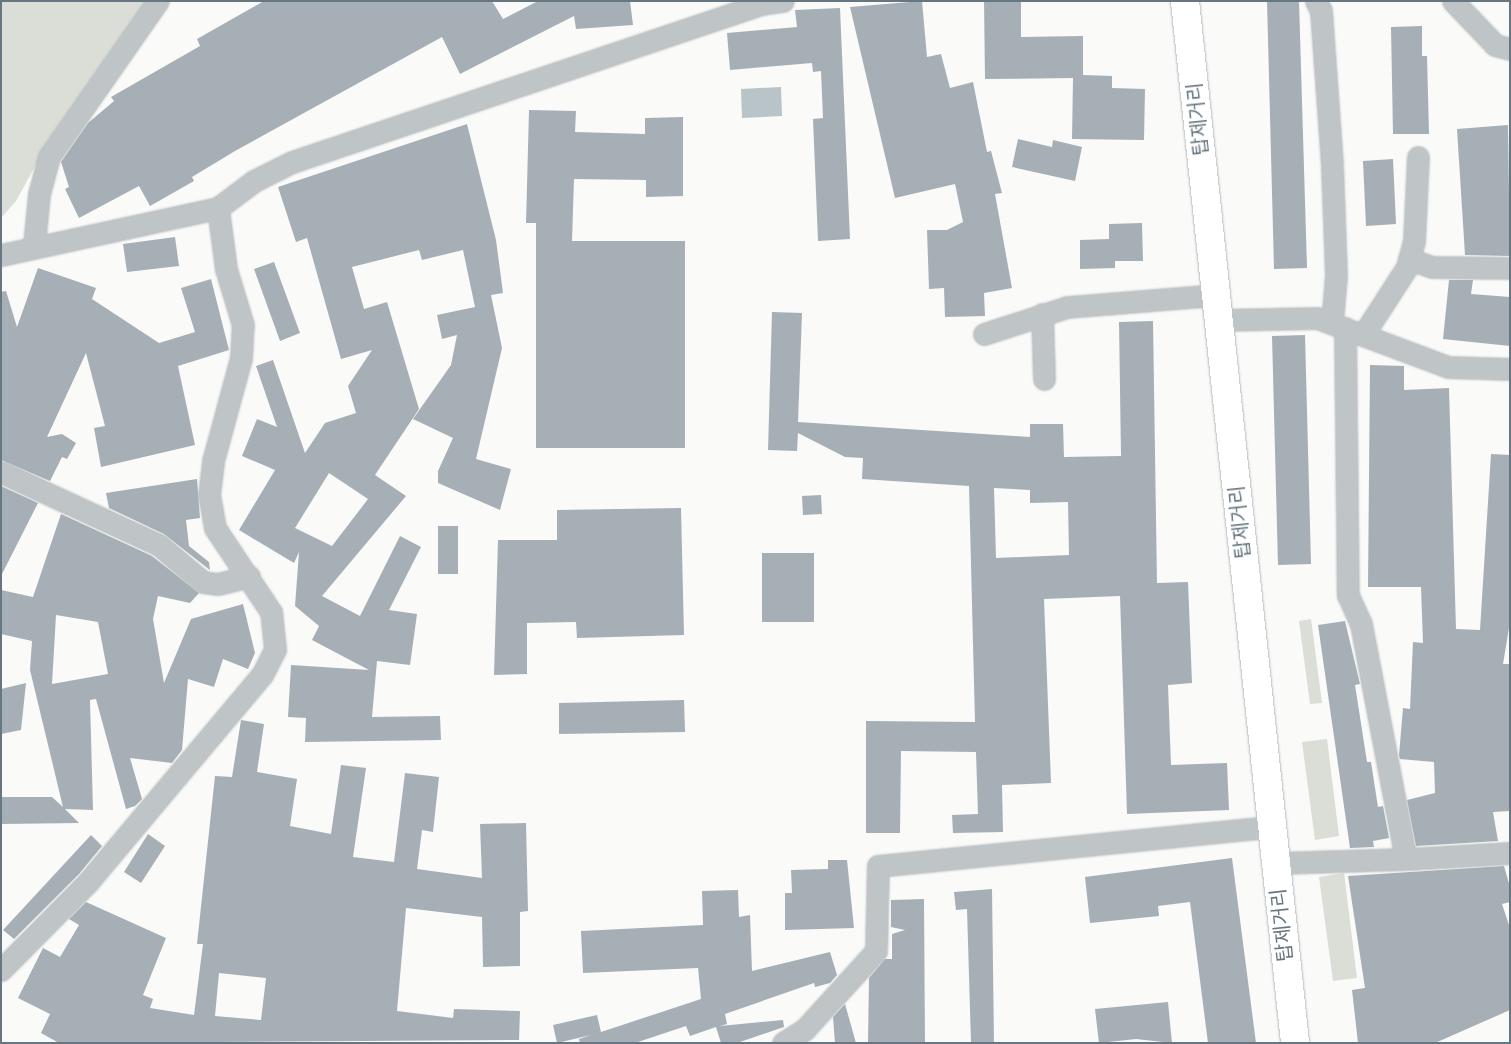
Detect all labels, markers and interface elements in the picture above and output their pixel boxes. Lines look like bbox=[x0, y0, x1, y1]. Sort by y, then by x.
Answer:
street label: 탑제거리 bbox=[1182, 81, 1214, 157]
street label: 탑제거리 bbox=[1224, 484, 1256, 560]
street label: 탑제거리 bbox=[1266, 887, 1298, 963]

